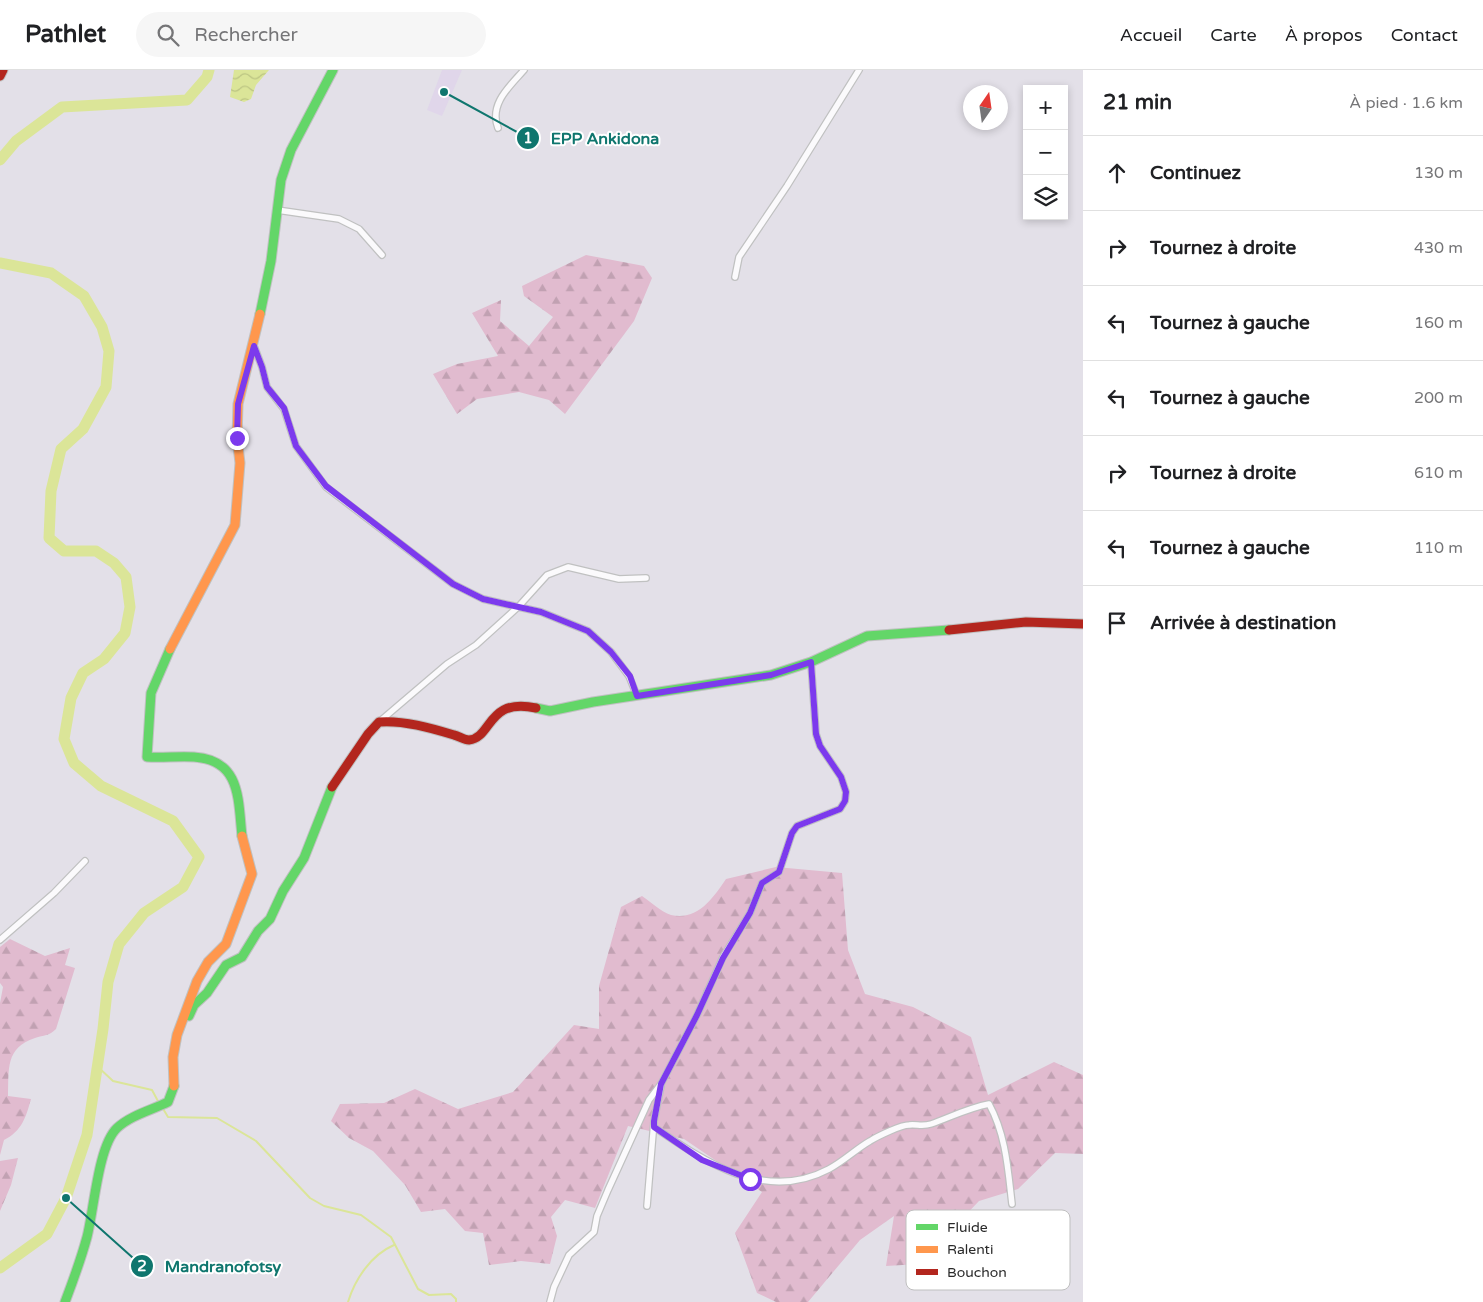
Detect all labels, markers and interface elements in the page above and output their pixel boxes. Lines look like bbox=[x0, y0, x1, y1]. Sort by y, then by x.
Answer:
search box bbox=[136, 12, 486, 57]
text: Pathlet bbox=[25, 20, 106, 49]
icon: search bbox=[154, 21, 182, 49]
text: Rechercher bbox=[194, 24, 298, 46]
text: Accueil bbox=[1120, 24, 1182, 46]
text: Carte bbox=[1210, 24, 1257, 46]
text: À propos bbox=[1285, 24, 1363, 46]
text: Contact bbox=[1391, 24, 1458, 46]
north arrow bbox=[963, 85, 1008, 130]
map controls bbox=[1023, 85, 1068, 220]
button: + bbox=[1023, 85, 1068, 130]
text: 21 min bbox=[1103, 90, 1172, 115]
text: À pied · 1.6 km bbox=[1349, 93, 1463, 113]
callout: EPP Ankidona bbox=[516, 122, 669, 153]
text: 1 bbox=[523, 129, 533, 147]
text: EPP Ankidona bbox=[551, 129, 659, 149]
button: − bbox=[1023, 130, 1068, 175]
icon: ahead bbox=[1103, 159, 1131, 187]
text: Continuez bbox=[1150, 162, 1241, 184]
text: 130 m bbox=[1414, 163, 1463, 183]
button: layers bbox=[1023, 175, 1068, 220]
icon: right bbox=[1103, 234, 1131, 262]
text: Tournez à droite bbox=[1150, 237, 1296, 259]
text: 430 m bbox=[1414, 238, 1463, 258]
icon: left bbox=[1103, 309, 1131, 337]
text: Tournez à gauche bbox=[1150, 312, 1310, 334]
text: 160 m bbox=[1414, 313, 1463, 333]
icon: left bbox=[1103, 384, 1131, 412]
text: Tournez à gauche bbox=[1150, 387, 1310, 409]
text: 200 m bbox=[1414, 388, 1463, 408]
route end bbox=[226, 427, 249, 450]
icon: right bbox=[1103, 459, 1131, 487]
text: Tournez à droite bbox=[1150, 462, 1296, 484]
text: 610 m bbox=[1414, 463, 1463, 483]
icon: left bbox=[1103, 534, 1131, 562]
text: Tournez à gauche bbox=[1150, 537, 1310, 559]
text: 110 m bbox=[1414, 538, 1463, 558]
icon: arrive bbox=[1103, 609, 1131, 637]
text: Arrivée à destination bbox=[1150, 612, 1336, 634]
route start bbox=[739, 1168, 762, 1191]
legend bbox=[906, 1210, 1070, 1290]
text: Fluide bbox=[947, 1219, 988, 1236]
text: Ralenti bbox=[947, 1241, 993, 1258]
callout: Mandranofotsy bbox=[130, 1251, 291, 1282]
text: 2 bbox=[137, 1257, 147, 1275]
text: Mandranofotsy bbox=[165, 1257, 282, 1277]
text: Bouchon bbox=[947, 1264, 1007, 1281]

